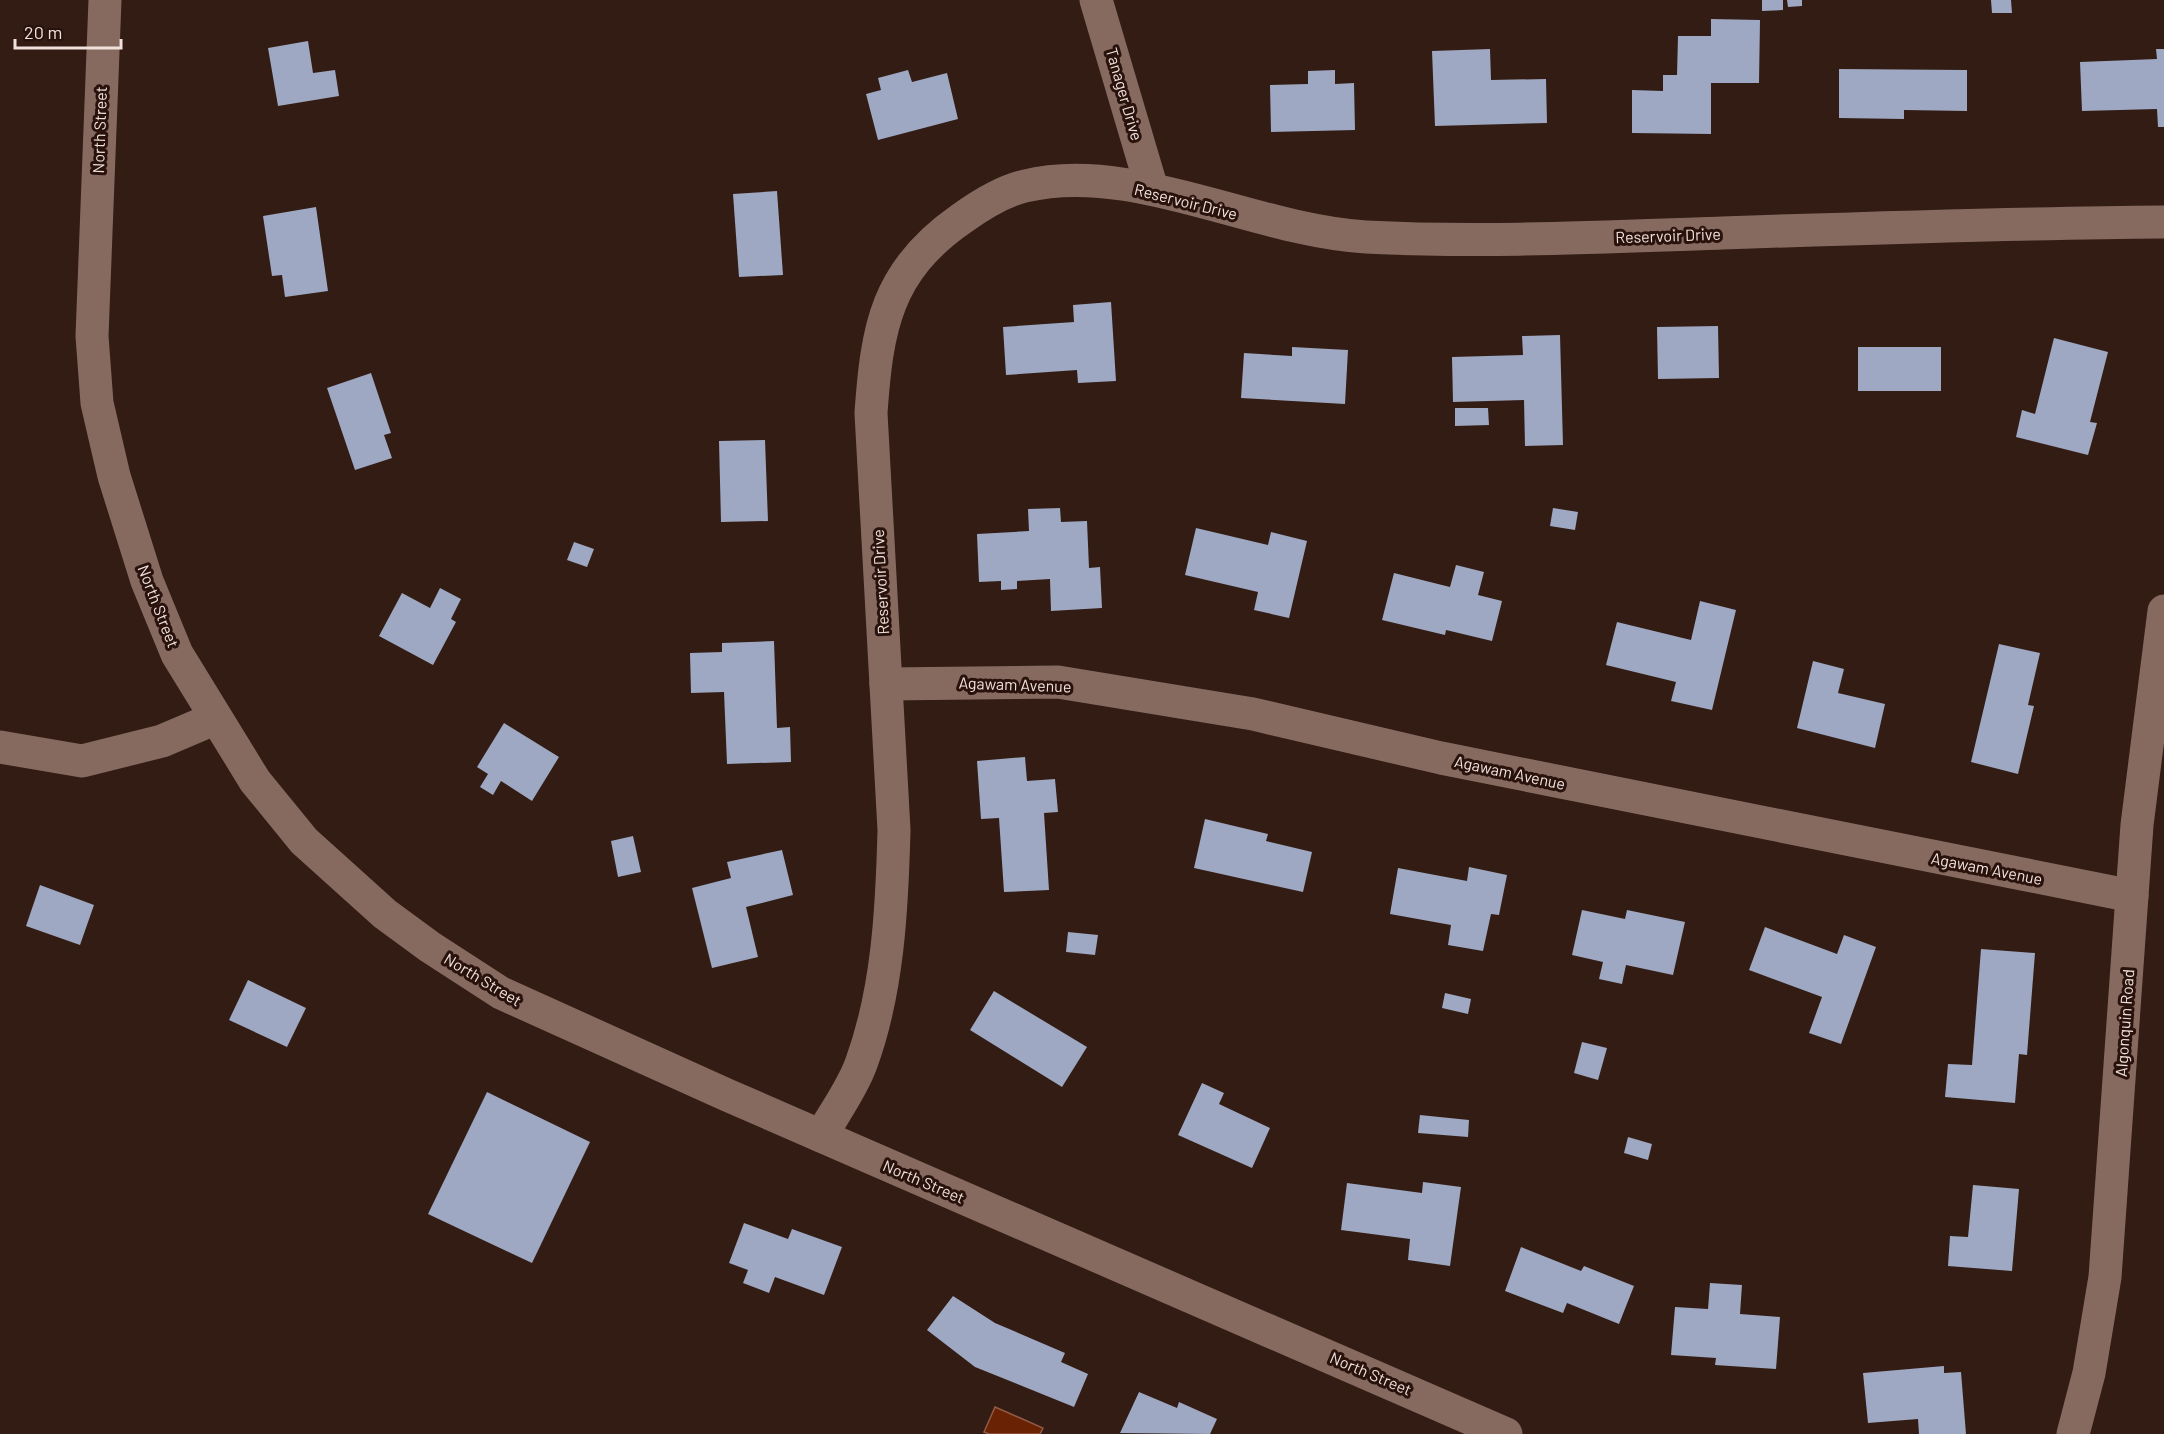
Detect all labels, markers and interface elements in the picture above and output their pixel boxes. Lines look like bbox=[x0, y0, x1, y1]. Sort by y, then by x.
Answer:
scale bar bbox=[15, 12, 122, 50]
text: 20 m bbox=[24, 21, 62, 43]
street label: Tanager Drive bbox=[1103, 45, 1147, 143]
street label: North Street bbox=[88, 86, 110, 174]
street label: Reservoir Drive bbox=[1133, 179, 1239, 223]
street label: Reservoir Drive bbox=[1615, 224, 1721, 246]
street label: Reservoir Drive bbox=[868, 529, 892, 635]
street label: North Street bbox=[135, 562, 183, 650]
street label: Agawam Avenue bbox=[958, 673, 1072, 695]
street label: Agawam Avenue bbox=[1453, 751, 1567, 793]
street label: Agawam Avenue bbox=[1930, 848, 2044, 888]
street label: North Street bbox=[441, 948, 525, 1010]
street label: Algonquin Road bbox=[2111, 968, 2137, 1078]
street label: North Street bbox=[880, 1155, 968, 1207]
street label: North Street bbox=[1327, 1347, 1415, 1399]

